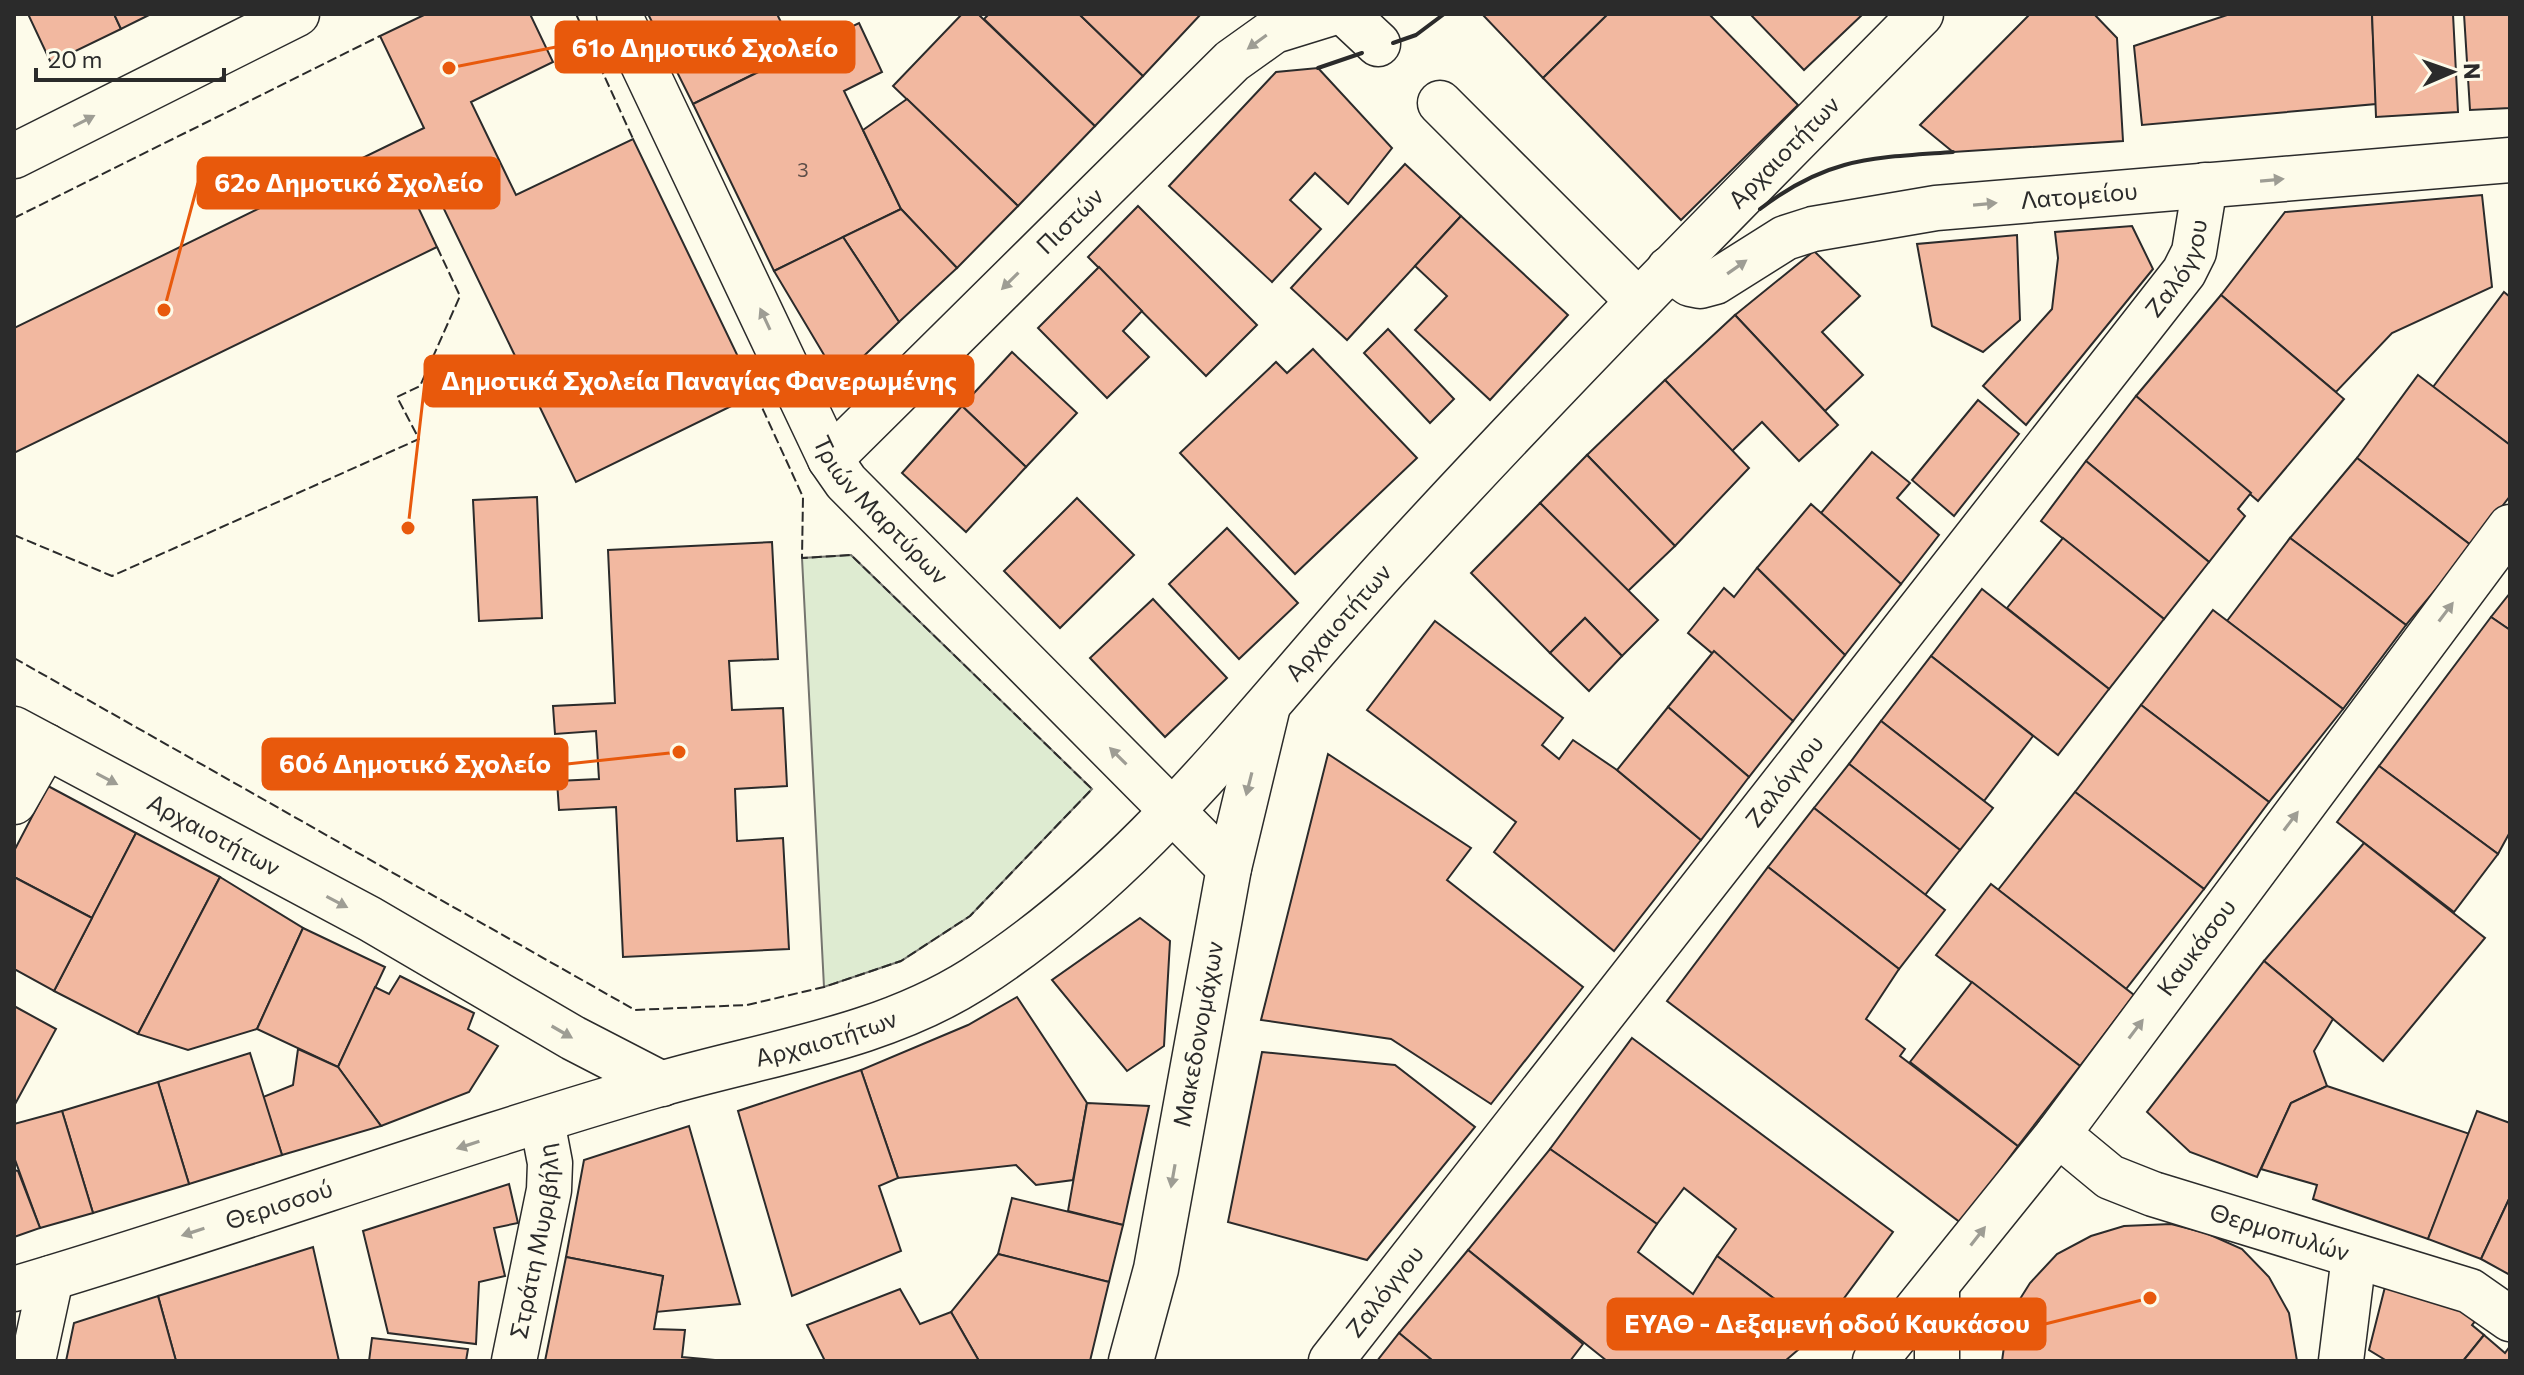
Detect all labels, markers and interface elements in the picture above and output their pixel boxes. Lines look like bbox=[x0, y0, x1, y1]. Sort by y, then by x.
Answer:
callout: 61ο Δημοτικό Σχολείο bbox=[556, 22, 854, 72]
text: 61ο Δημοτικό Σχολείο bbox=[572, 31, 838, 62]
scale bar bbox=[36, 32, 224, 82]
north arrow bbox=[2412, 32, 2492, 112]
one-way arrow bbox=[1247, 34, 1268, 49]
text: 20 m bbox=[48, 44, 102, 73]
text: N bbox=[2459, 63, 2486, 80]
street label: Αρχαιοτήτων bbox=[1722, 89, 1845, 214]
one-way arrow bbox=[72, 114, 95, 128]
house number: 3 bbox=[797, 157, 809, 181]
callout: 62ο Δημοτικό Σχολείο bbox=[198, 158, 499, 208]
text: 62ο Δημοτικό Σχολείο bbox=[214, 166, 484, 197]
one-way arrow bbox=[2260, 173, 2285, 186]
street label: Λατομείου bbox=[2019, 175, 2139, 214]
street label: Πιστών bbox=[1030, 181, 1109, 259]
one-way arrow bbox=[1973, 197, 1998, 210]
street label: Ζαλόγγου bbox=[2138, 217, 2212, 322]
one-way arrow bbox=[1726, 260, 1747, 275]
one-way arrow bbox=[1002, 271, 1020, 290]
one-way arrow bbox=[758, 308, 772, 331]
callout: Δημοτικά Σχολεία Παναγίας Φανερωμένης bbox=[425, 356, 973, 406]
text: Δημοτικά Σχολεία Παναγίας Φανερωμένης bbox=[441, 364, 957, 395]
street label: Τριών Μαρτύρων bbox=[808, 431, 955, 590]
street label: Αρχαιοτήτων bbox=[1279, 557, 1397, 686]
one-way arrow bbox=[2438, 602, 2454, 622]
street label: Ζαλόγγου bbox=[1739, 729, 1829, 832]
callout: 60ό Δημοτικό Σχολείο bbox=[263, 739, 567, 789]
text: 60ό Δημοτικό Σχολείο bbox=[279, 747, 551, 778]
one-way arrow bbox=[1109, 747, 1128, 766]
one-way arrow bbox=[1243, 771, 1255, 796]
one-way arrow bbox=[96, 772, 119, 786]
street label: Αρχαιοτήτων bbox=[143, 787, 285, 881]
one-way arrow bbox=[2283, 810, 2299, 832]
street label: Καυκάσου bbox=[2150, 892, 2241, 1001]
one-way arrow bbox=[325, 895, 348, 908]
street label: Μακεδονομάχων bbox=[1166, 939, 1228, 1129]
street label: Αρχαιοτήτων bbox=[752, 1003, 901, 1072]
one-way arrow bbox=[2127, 1019, 2143, 1039]
one-way arrow bbox=[550, 1025, 573, 1039]
one-way arrow bbox=[455, 1139, 479, 1152]
street label: Στράτη Μυριβήλη bbox=[503, 1142, 563, 1341]
one-way arrow bbox=[1166, 1164, 1179, 1189]
street label: Θερισσού bbox=[221, 1173, 336, 1235]
street label: Θερμοπυλών bbox=[2207, 1196, 2353, 1266]
one-way arrow bbox=[1969, 1226, 1985, 1246]
one-way arrow bbox=[181, 1227, 205, 1239]
street label: Ζαλόγγου bbox=[1339, 1239, 1429, 1343]
callout: ΕΥΑΘ - Δεξαμενή οδού Καυκάσου bbox=[1608, 1299, 2045, 1349]
text: ΕΥΑΘ - Δεξαμενή οδού Καυκάσου bbox=[1624, 1307, 2030, 1338]

